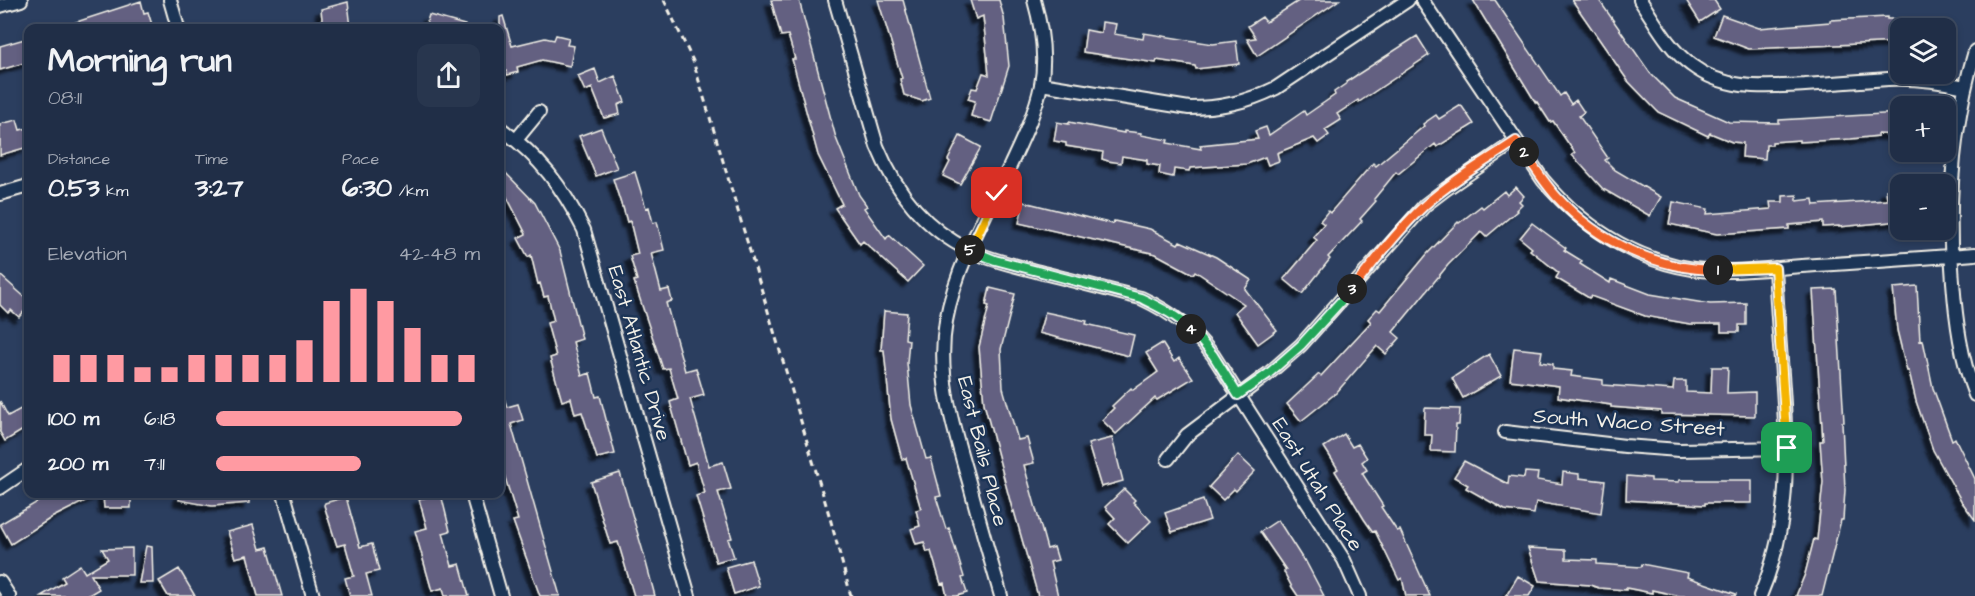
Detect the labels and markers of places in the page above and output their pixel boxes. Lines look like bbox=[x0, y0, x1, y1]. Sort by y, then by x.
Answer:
pin: 2 bbox=[1509, 137, 1539, 167]
pin bbox=[971, 167, 1022, 218]
pin: 5 bbox=[955, 235, 985, 265]
pin: 1 bbox=[1703, 255, 1733, 285]
pin: 3 bbox=[1337, 274, 1367, 304]
pin: 4 bbox=[1176, 314, 1206, 344]
pin bbox=[1761, 422, 1812, 473]

